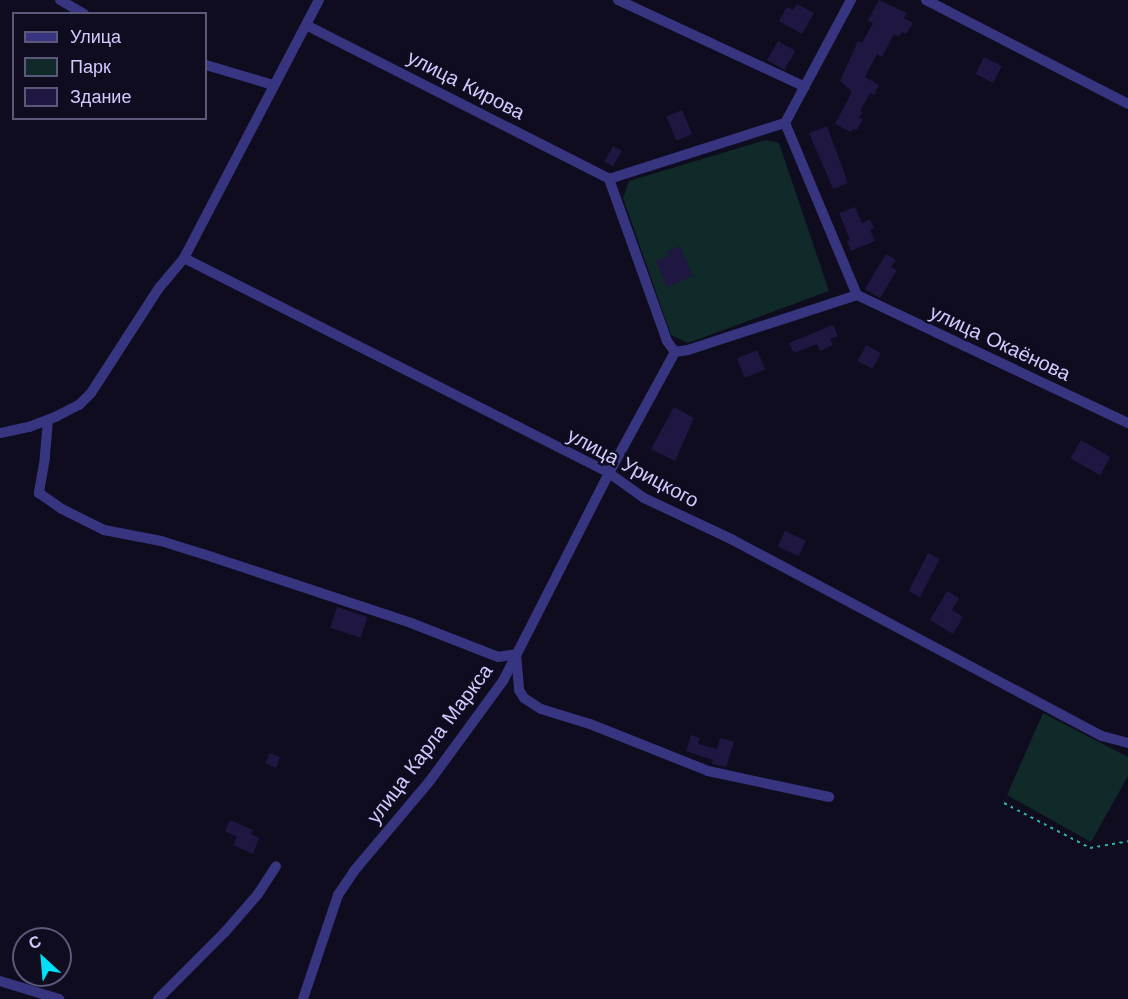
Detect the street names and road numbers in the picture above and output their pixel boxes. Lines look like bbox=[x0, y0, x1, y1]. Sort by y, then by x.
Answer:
street label: улица Кирова bbox=[403, 45, 529, 125]
street label: улица Окаёнова bbox=[926, 300, 1074, 386]
street label: улица Урицкого bbox=[563, 423, 703, 513]
street label: улица Карла Маркса bbox=[362, 659, 498, 829]

